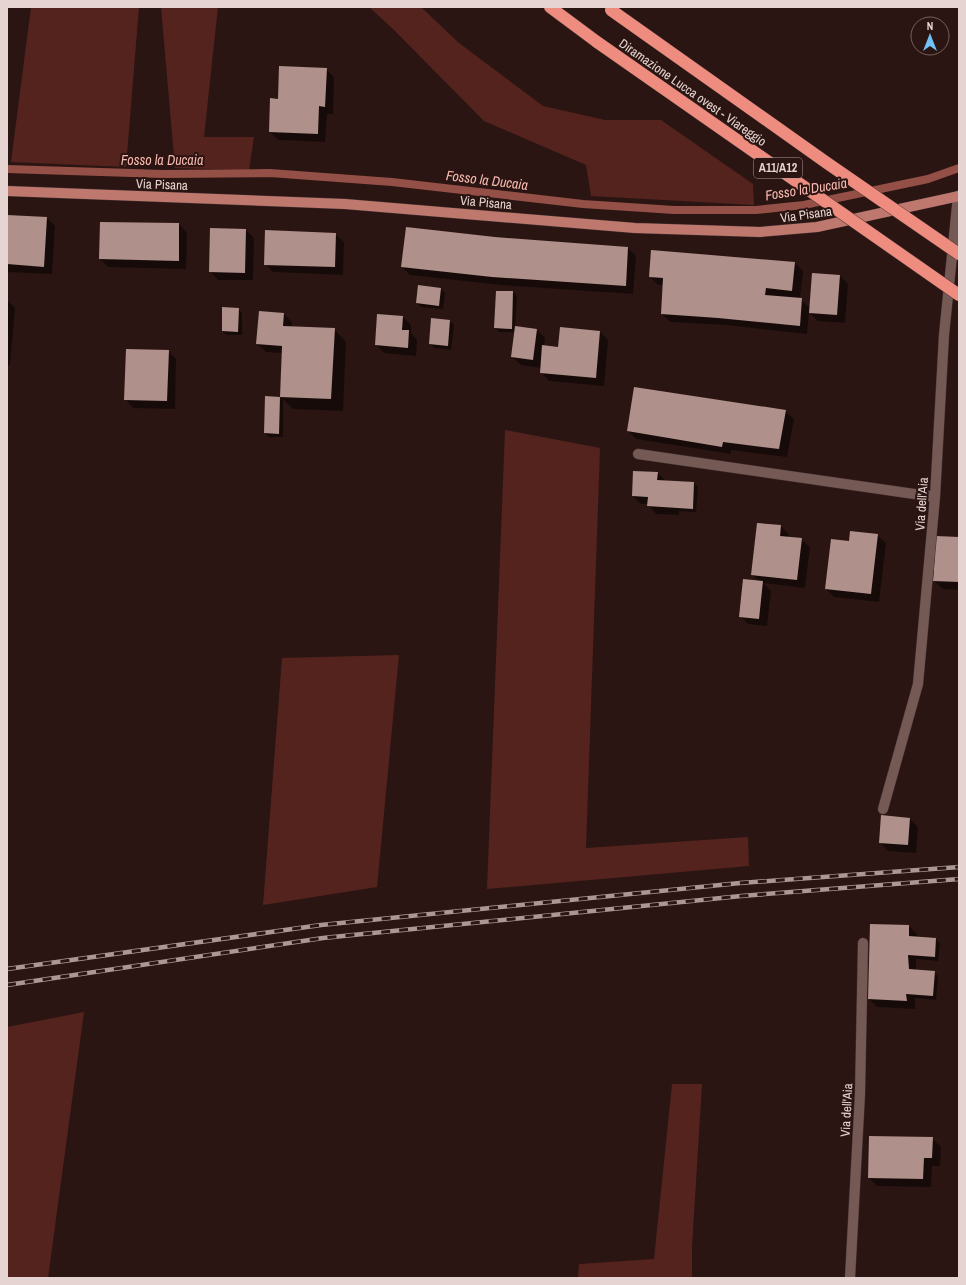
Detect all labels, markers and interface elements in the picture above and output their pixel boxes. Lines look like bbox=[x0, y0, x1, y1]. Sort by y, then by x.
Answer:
north arrow bbox=[910, 16, 950, 56]
text: N bbox=[927, 19, 933, 33]
street label: Diramazione Lucca ovest - Viareggio bbox=[616, 35, 770, 150]
water label: Fosso la Ducaia bbox=[121, 151, 203, 169]
road number: A11/A12 bbox=[754, 158, 802, 178]
water label: Fosso la Ducaia bbox=[445, 166, 529, 194]
water label: Fosso la Ducaia bbox=[764, 174, 848, 204]
street label: Via Pisana bbox=[136, 175, 188, 194]
street label: Via Pisana bbox=[459, 192, 513, 213]
street label: Via Pisana bbox=[779, 202, 833, 227]
street label: Via dell'Aia bbox=[911, 477, 932, 531]
street label: Via dell'Aia bbox=[837, 1083, 856, 1137]

